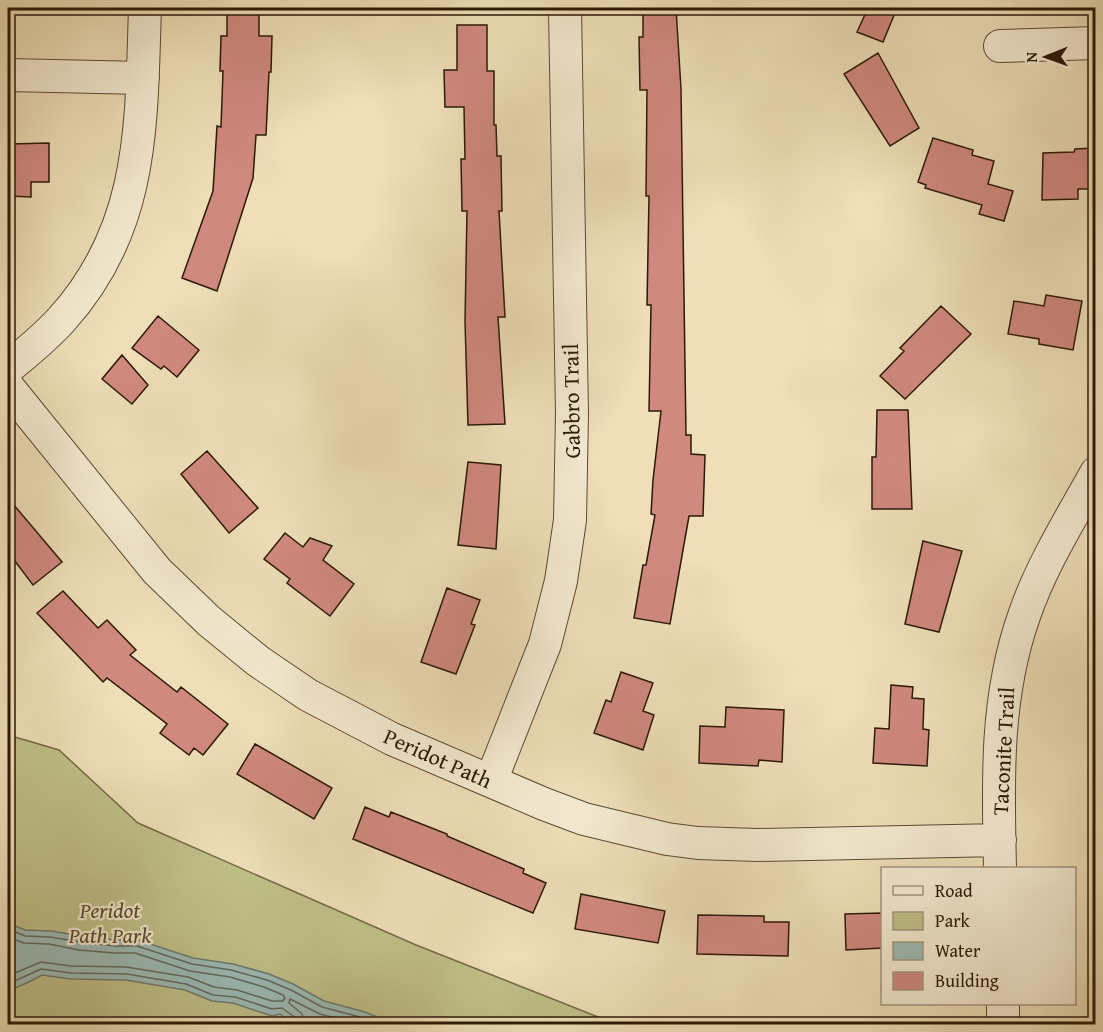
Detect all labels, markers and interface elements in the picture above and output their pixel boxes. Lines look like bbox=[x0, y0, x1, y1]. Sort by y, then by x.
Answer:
north arrow bbox=[1016, 27, 1076, 87]
text: N bbox=[1019, 51, 1043, 63]
street label: Gabbro Trail bbox=[554, 343, 588, 459]
street label: Taconite Trail bbox=[984, 686, 1022, 816]
street label: Peridot Path bbox=[379, 720, 498, 796]
legend bbox=[881, 867, 1076, 1005]
text: Road bbox=[935, 877, 973, 904]
park label: Peridot Path Park bbox=[68, 894, 152, 951]
text: Park bbox=[935, 907, 971, 934]
text: Water bbox=[935, 937, 981, 964]
text: Building bbox=[935, 967, 999, 994]

